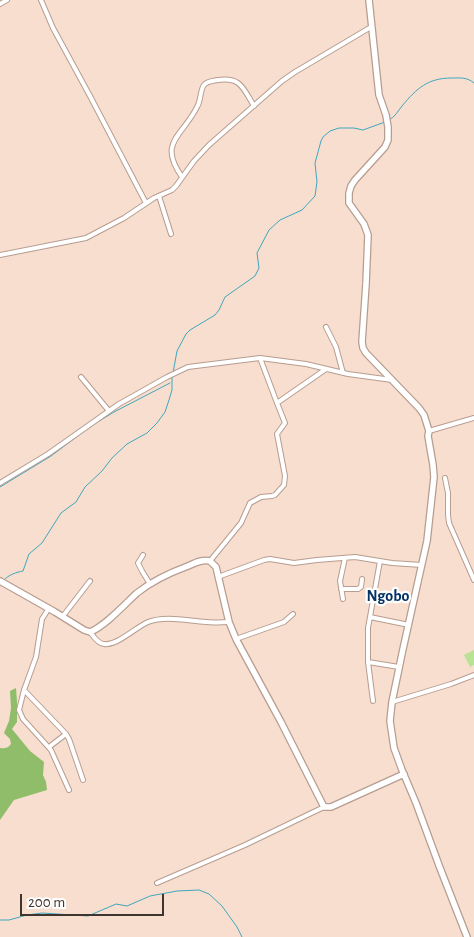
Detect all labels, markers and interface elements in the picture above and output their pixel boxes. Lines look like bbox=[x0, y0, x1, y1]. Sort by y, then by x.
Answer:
district label: Ngobo bbox=[367, 586, 409, 606]
scale bar bbox=[22, 884, 166, 916]
text: 200 m bbox=[28, 895, 65, 910]

